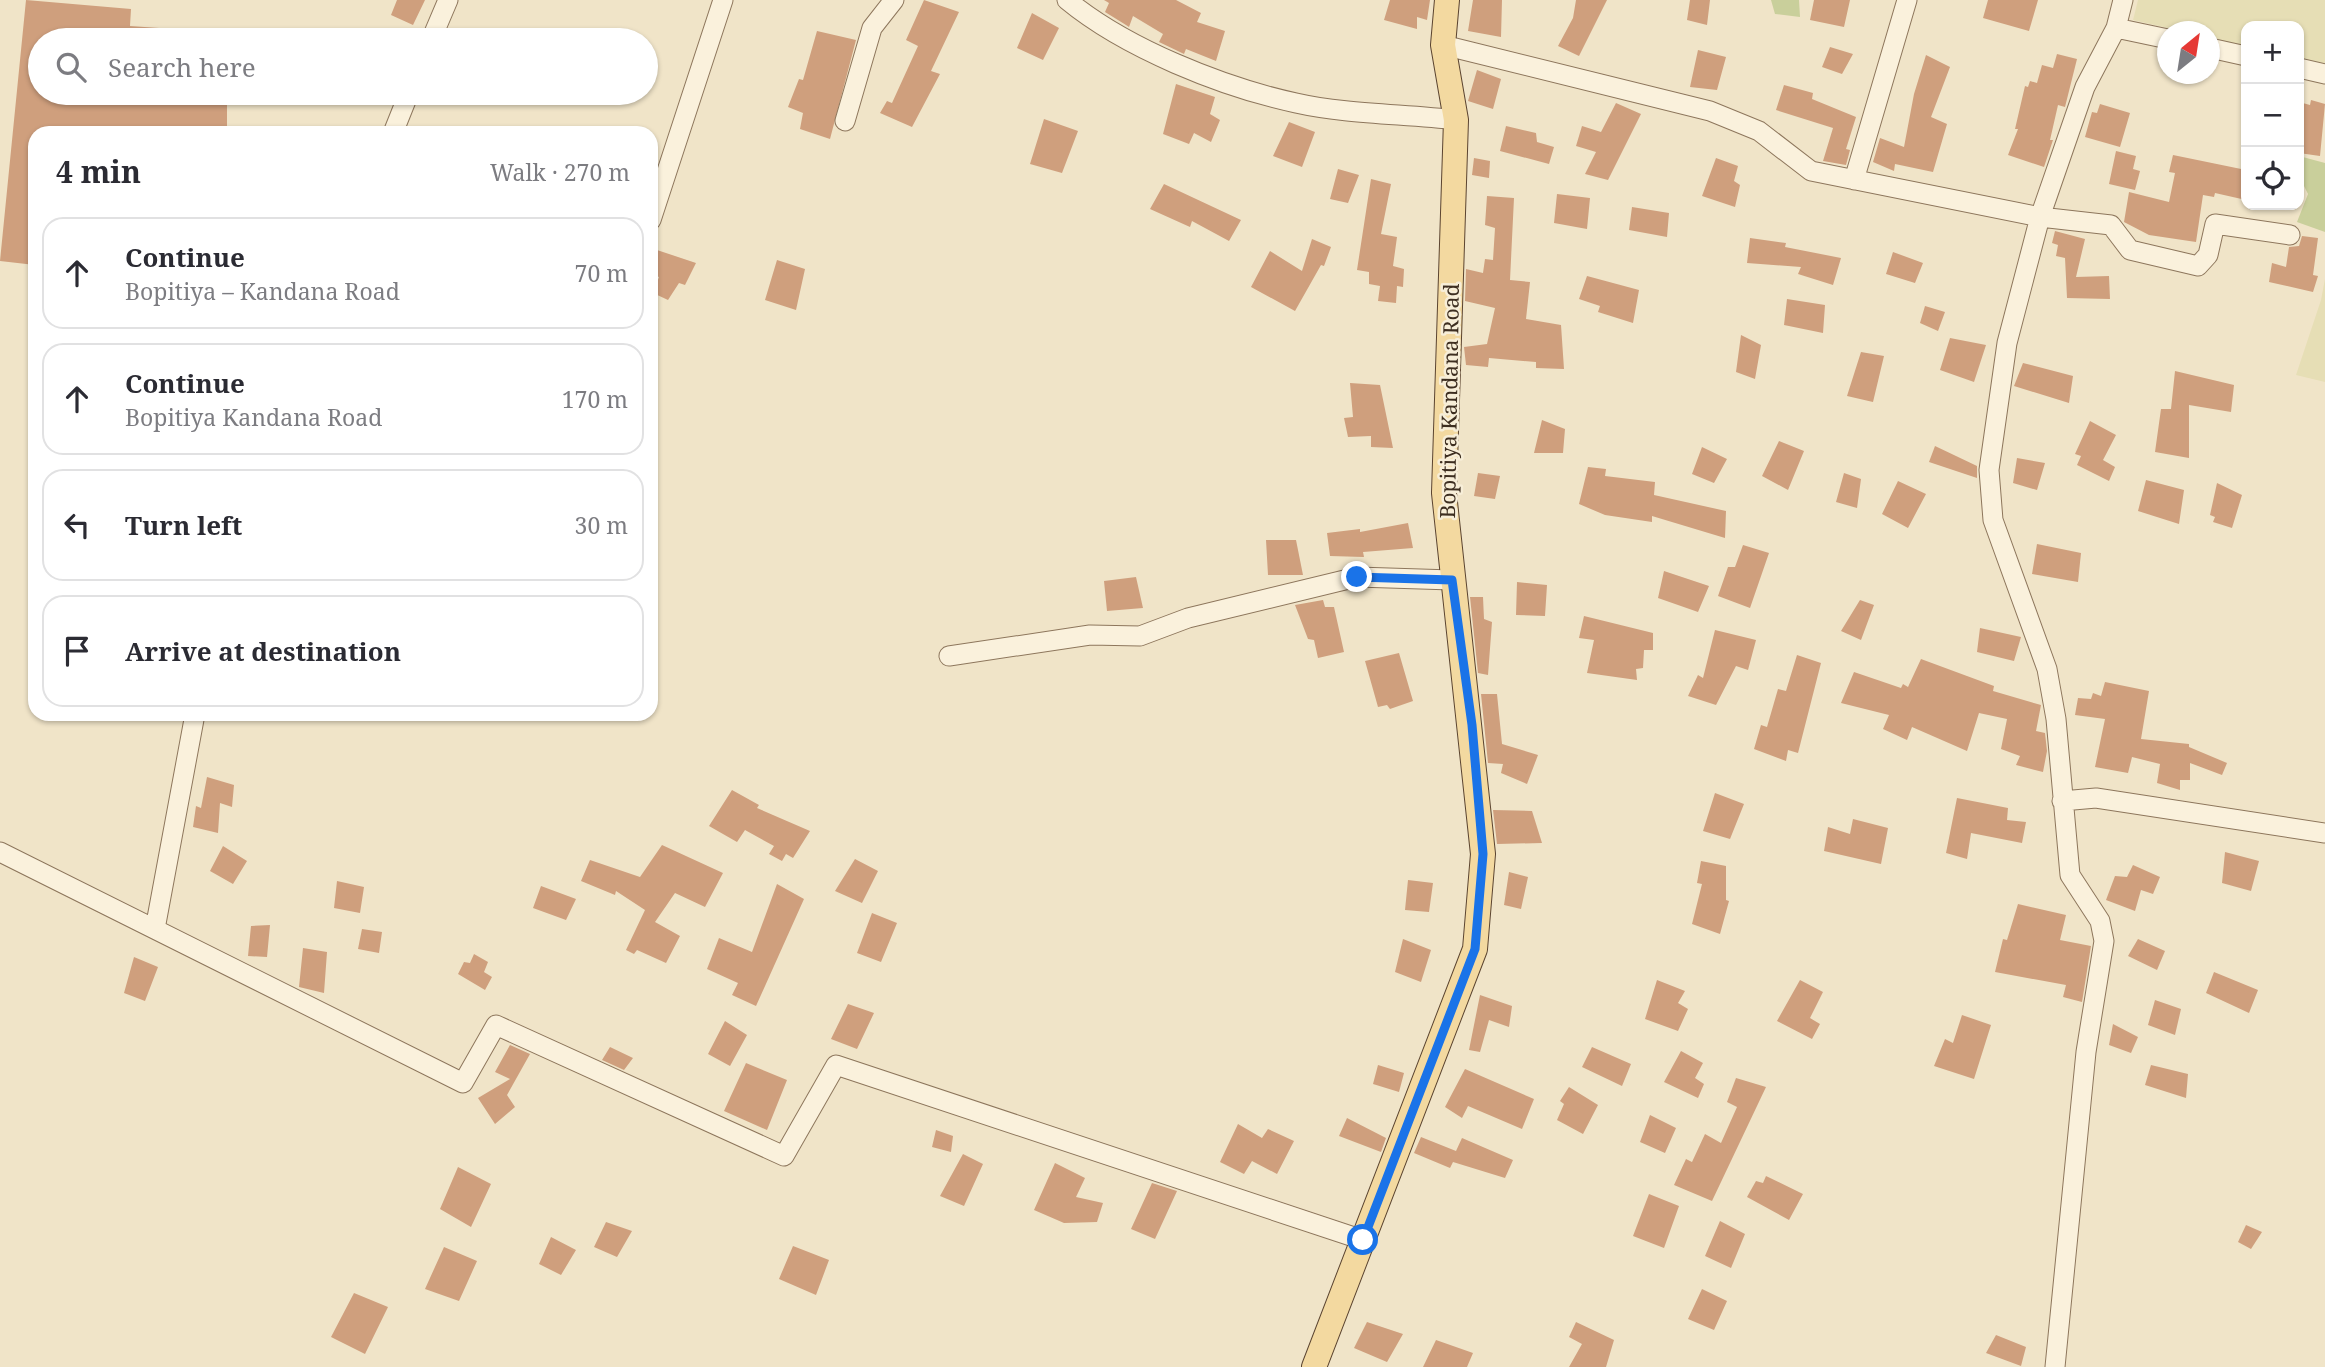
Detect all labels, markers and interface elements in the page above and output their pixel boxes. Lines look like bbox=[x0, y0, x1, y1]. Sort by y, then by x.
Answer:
north arrow bbox=[2157, 21, 2220, 84]
map controls bbox=[2241, 21, 2304, 210]
button: + bbox=[2241, 21, 2304, 84]
search box bbox=[28, 28, 658, 105]
icon: search bbox=[52, 48, 90, 86]
text: Search here bbox=[108, 49, 256, 85]
button: − bbox=[2241, 84, 2304, 147]
button: locate bbox=[2241, 147, 2304, 210]
text: 4 min bbox=[56, 151, 141, 192]
text: Walk · 270 m bbox=[490, 156, 630, 188]
text: Continue bbox=[125, 239, 245, 275]
icon: ahead bbox=[58, 254, 96, 292]
text: 70 m bbox=[575, 257, 628, 289]
text: Bopitiya – Kandana Road bbox=[125, 275, 400, 307]
street label: Bopitiya Kandana Road bbox=[1433, 283, 1465, 519]
text: Continue bbox=[125, 365, 245, 401]
icon: ahead bbox=[58, 380, 96, 418]
text: 170 m bbox=[562, 383, 628, 415]
text: Bopitiya Kandana Road bbox=[125, 401, 382, 433]
icon: left bbox=[58, 506, 96, 544]
text: Turn left bbox=[125, 507, 242, 543]
text: 30 m bbox=[575, 509, 628, 541]
route end bbox=[1341, 561, 1372, 592]
icon: arrive bbox=[58, 632, 96, 670]
text: Arrive at destination bbox=[125, 633, 401, 669]
route start bbox=[1347, 1224, 1378, 1255]

